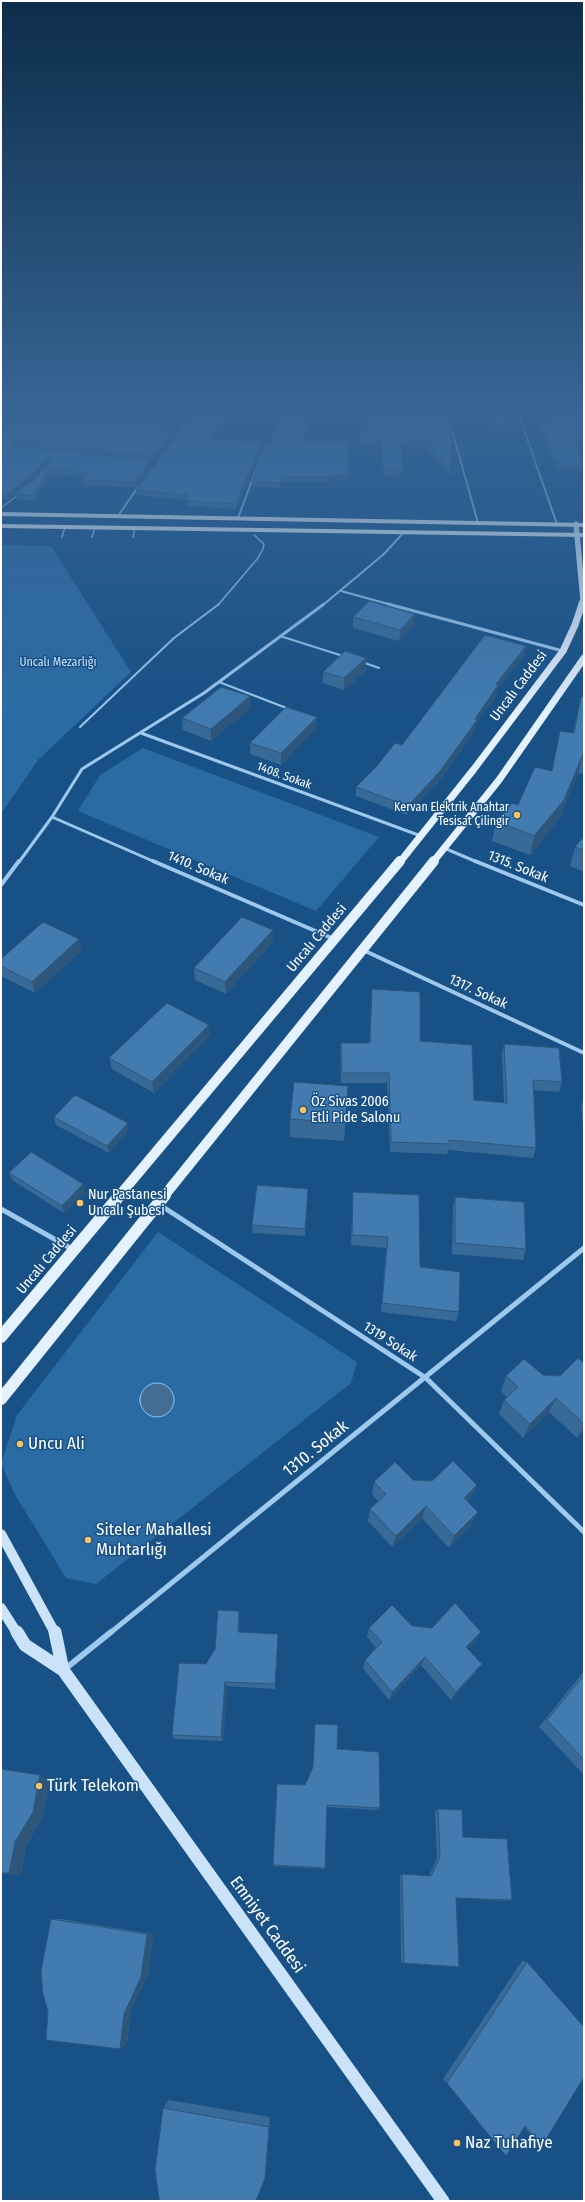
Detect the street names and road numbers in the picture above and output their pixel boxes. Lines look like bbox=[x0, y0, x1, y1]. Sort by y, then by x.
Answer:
street label: Uncalı Caddesi bbox=[487, 647, 551, 725]
street label: 1408. Sokak bbox=[255, 759, 313, 793]
street label: 1315. Sokak bbox=[485, 847, 551, 887]
street label: 1410. Sokak bbox=[165, 848, 231, 888]
street label: Uncalı Caddesi bbox=[284, 900, 350, 976]
street label: 1317. Sokak bbox=[446, 971, 510, 1013]
street label: Uncalı Caddesi bbox=[14, 1222, 80, 1298]
street label: 1319 Sokak bbox=[360, 1318, 420, 1366]
street label: 1310. Sokak bbox=[279, 1416, 353, 1482]
street label: Emniyet Caddesi bbox=[225, 1873, 309, 1977]

